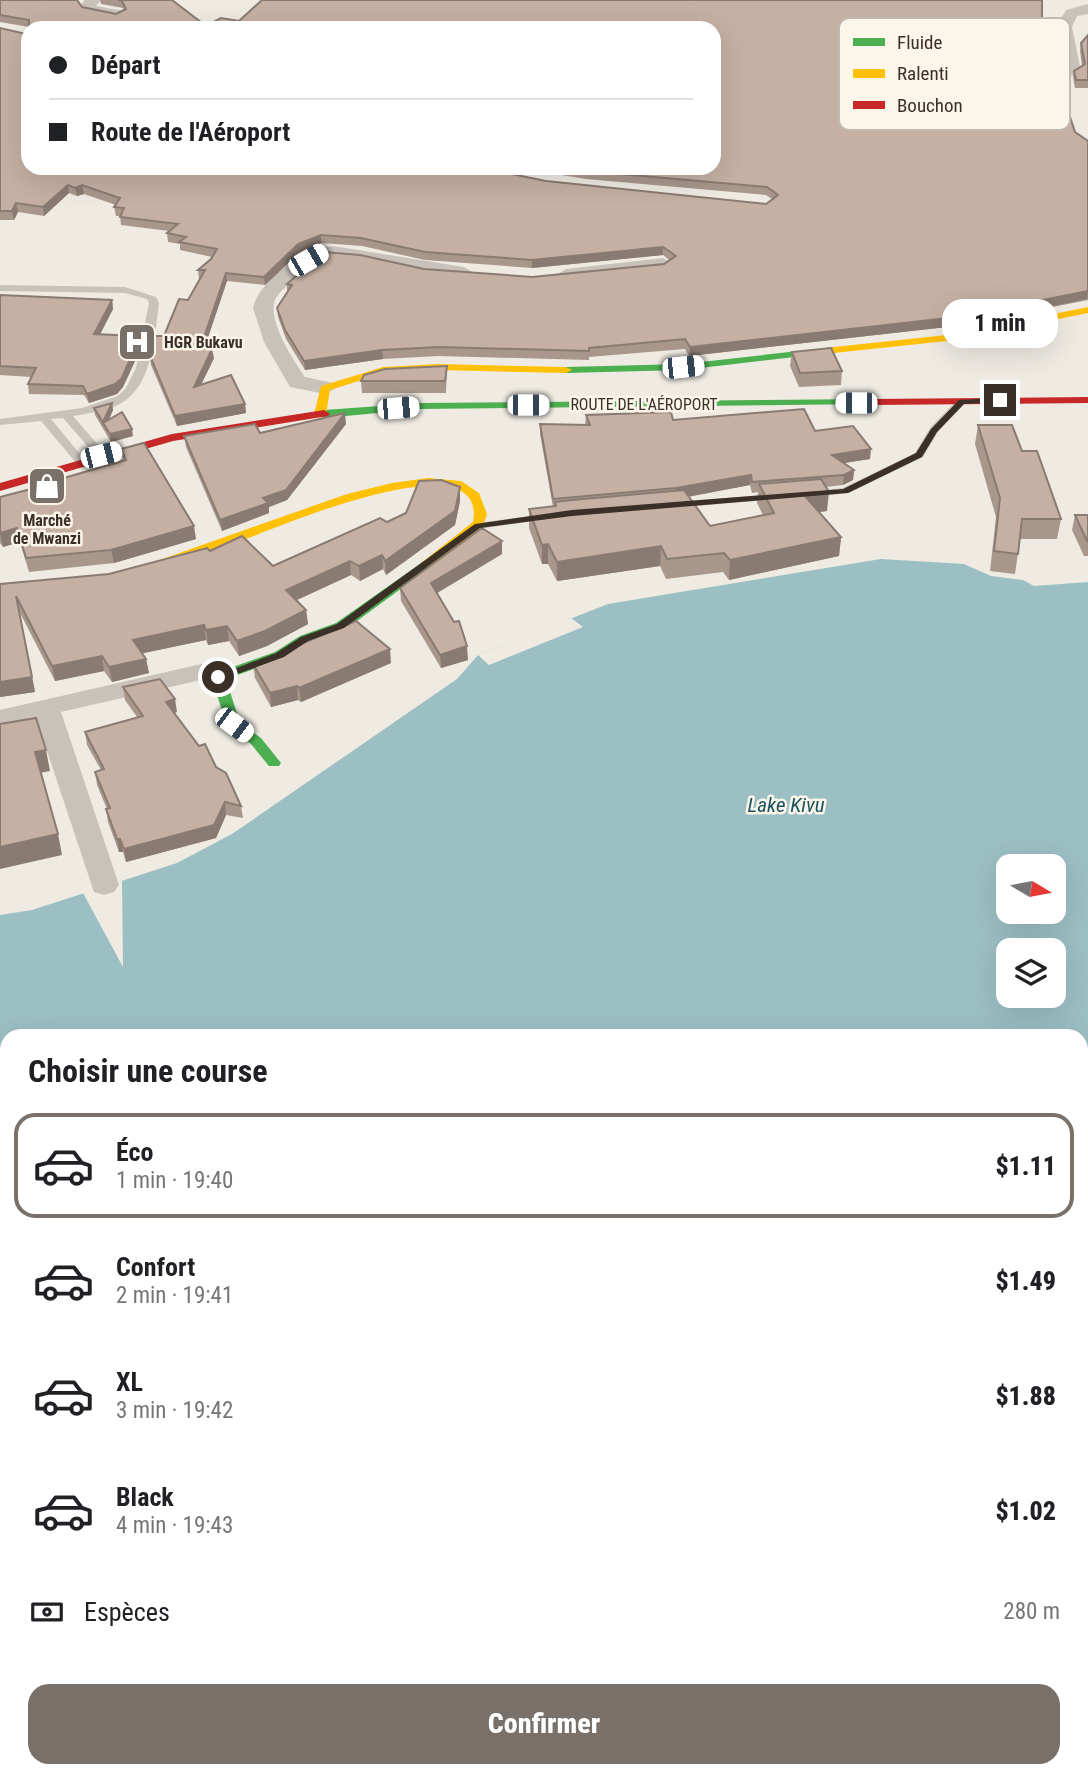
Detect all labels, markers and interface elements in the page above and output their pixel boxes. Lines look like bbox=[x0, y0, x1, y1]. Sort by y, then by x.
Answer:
legend bbox=[839, 18, 1070, 130]
text: Fluide bbox=[897, 31, 942, 54]
text: Départ bbox=[91, 50, 160, 80]
text: Ralenti bbox=[897, 62, 949, 85]
text: Bouchon bbox=[897, 94, 963, 117]
text: Route de l'Aéroport bbox=[91, 117, 290, 147]
car bbox=[285, 240, 332, 280]
callout: 1 min bbox=[942, 298, 1058, 348]
text: 1 min bbox=[974, 310, 1026, 337]
hospital icon: HGR Bukavu bbox=[116, 321, 158, 363]
place label: HGR Bukavu bbox=[164, 333, 243, 352]
car bbox=[662, 354, 705, 380]
route end bbox=[984, 384, 1016, 416]
car bbox=[836, 393, 878, 414]
car bbox=[508, 395, 550, 416]
street label: ROUTE DE L'AÉROPORT bbox=[570, 395, 718, 414]
car bbox=[377, 396, 420, 420]
car bbox=[79, 440, 124, 470]
shop icon: Marché de Mwanzi bbox=[26, 465, 68, 507]
place label: Marché de Mwanzi bbox=[13, 511, 81, 548]
route start bbox=[202, 661, 234, 693]
car bbox=[211, 704, 258, 746]
water label: Lake Kivu bbox=[747, 793, 825, 817]
north arrow bbox=[996, 854, 1066, 924]
map controls bbox=[996, 854, 1066, 1008]
button: layers bbox=[996, 938, 1066, 1008]
text: Choisir une course bbox=[28, 1052, 268, 1090]
icon: car bbox=[32, 1134, 95, 1197]
text: Éco bbox=[116, 1137, 153, 1167]
text: $1.11 bbox=[995, 1151, 1056, 1181]
text: 1 min · 19:40 bbox=[116, 1167, 233, 1194]
icon: car bbox=[32, 1249, 95, 1312]
text: Confort bbox=[116, 1252, 195, 1282]
text: $1.49 bbox=[995, 1266, 1056, 1296]
text: 2 min · 19:41 bbox=[116, 1282, 233, 1309]
icon: car bbox=[32, 1364, 95, 1427]
text: XL bbox=[116, 1367, 143, 1397]
text: $1.88 bbox=[995, 1381, 1056, 1411]
text: 3 min · 19:42 bbox=[116, 1397, 233, 1424]
icon: car bbox=[32, 1479, 95, 1542]
text: Black bbox=[116, 1482, 174, 1512]
text: $1.02 bbox=[995, 1496, 1056, 1526]
text: 4 min · 19:43 bbox=[116, 1512, 233, 1539]
icon: cash bbox=[28, 1593, 66, 1631]
text: Espèces bbox=[84, 1597, 170, 1627]
text: 280 m bbox=[1003, 1598, 1060, 1625]
button: Confirmer bbox=[28, 1684, 1060, 1764]

